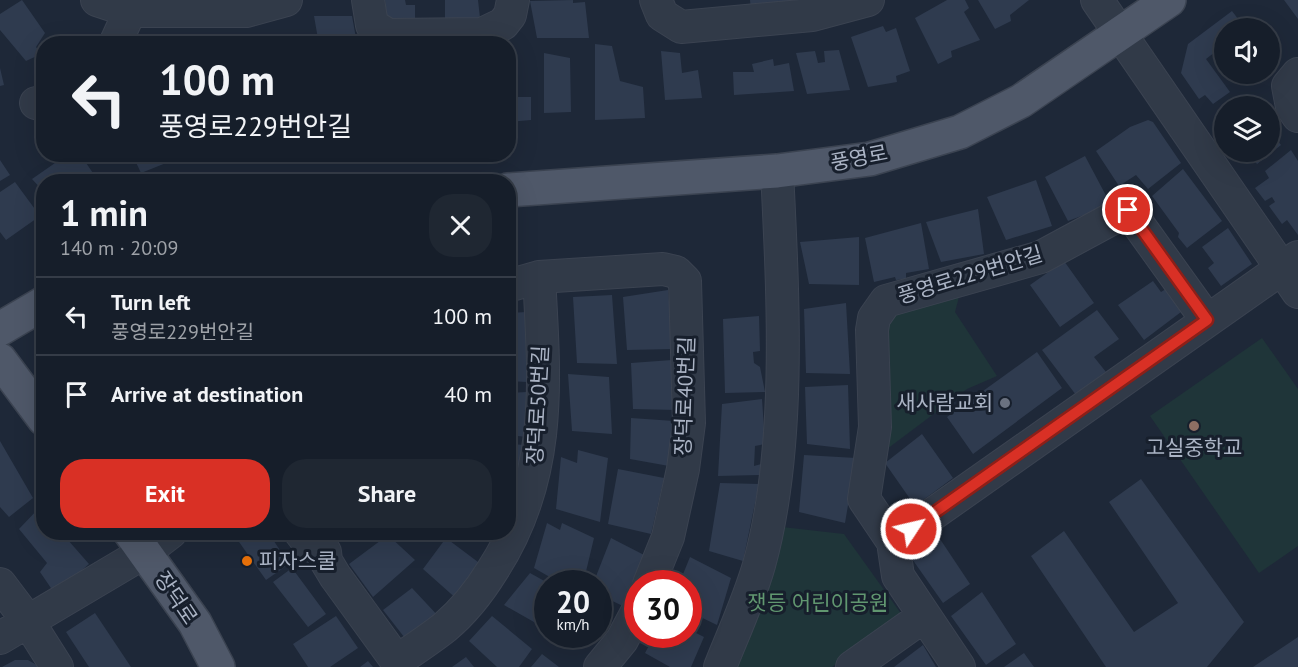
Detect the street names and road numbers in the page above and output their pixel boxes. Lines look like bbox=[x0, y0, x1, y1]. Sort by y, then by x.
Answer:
street label: 풍영로 bbox=[828, 139, 890, 176]
street label: 풍영로229번안길 bbox=[894, 240, 1046, 309]
street label: 장덕로40번길 bbox=[669, 336, 700, 456]
street label: 장덕로50번길 bbox=[521, 345, 554, 465]
street label: 장덕로 bbox=[149, 566, 204, 629]

